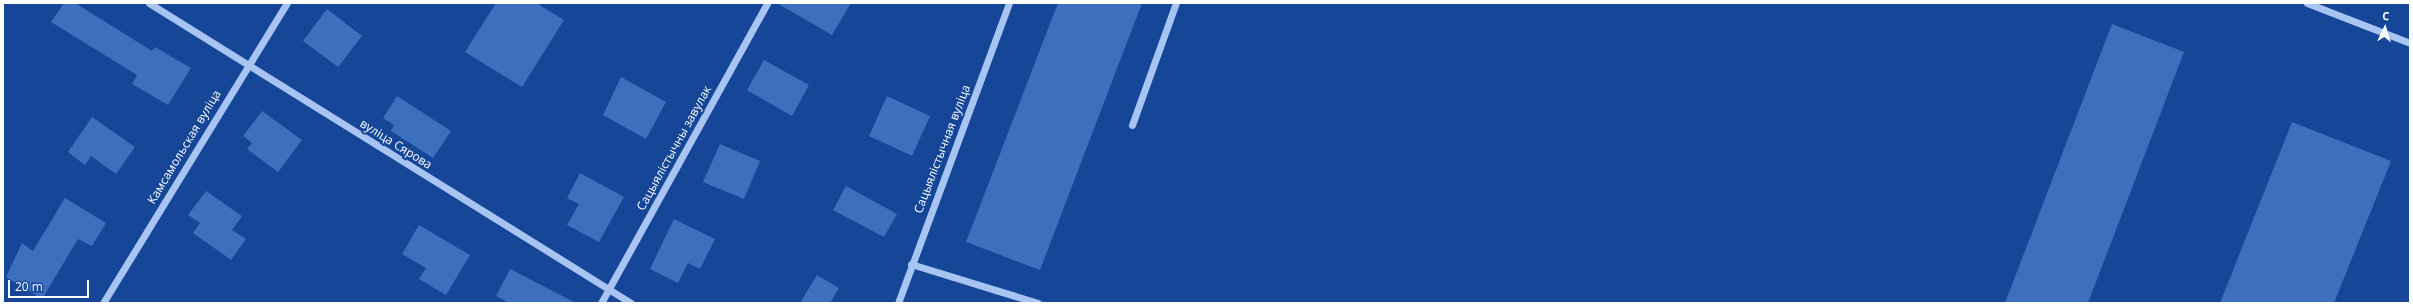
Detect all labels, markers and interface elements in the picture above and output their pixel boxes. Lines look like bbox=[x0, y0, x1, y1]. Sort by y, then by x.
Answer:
north arrow bbox=[2365, 8, 2405, 48]
text: С bbox=[2382, 8, 2390, 23]
street label: Сацыялістычны завулак bbox=[634, 83, 714, 213]
street label: Сацыялістычная вуліца bbox=[911, 83, 973, 215]
street label: Камсамольская вуліца bbox=[144, 87, 224, 207]
street label: вуліца Сярова bbox=[357, 116, 435, 172]
scale bar bbox=[10, 272, 91, 298]
text: 20 m bbox=[15, 278, 43, 295]

